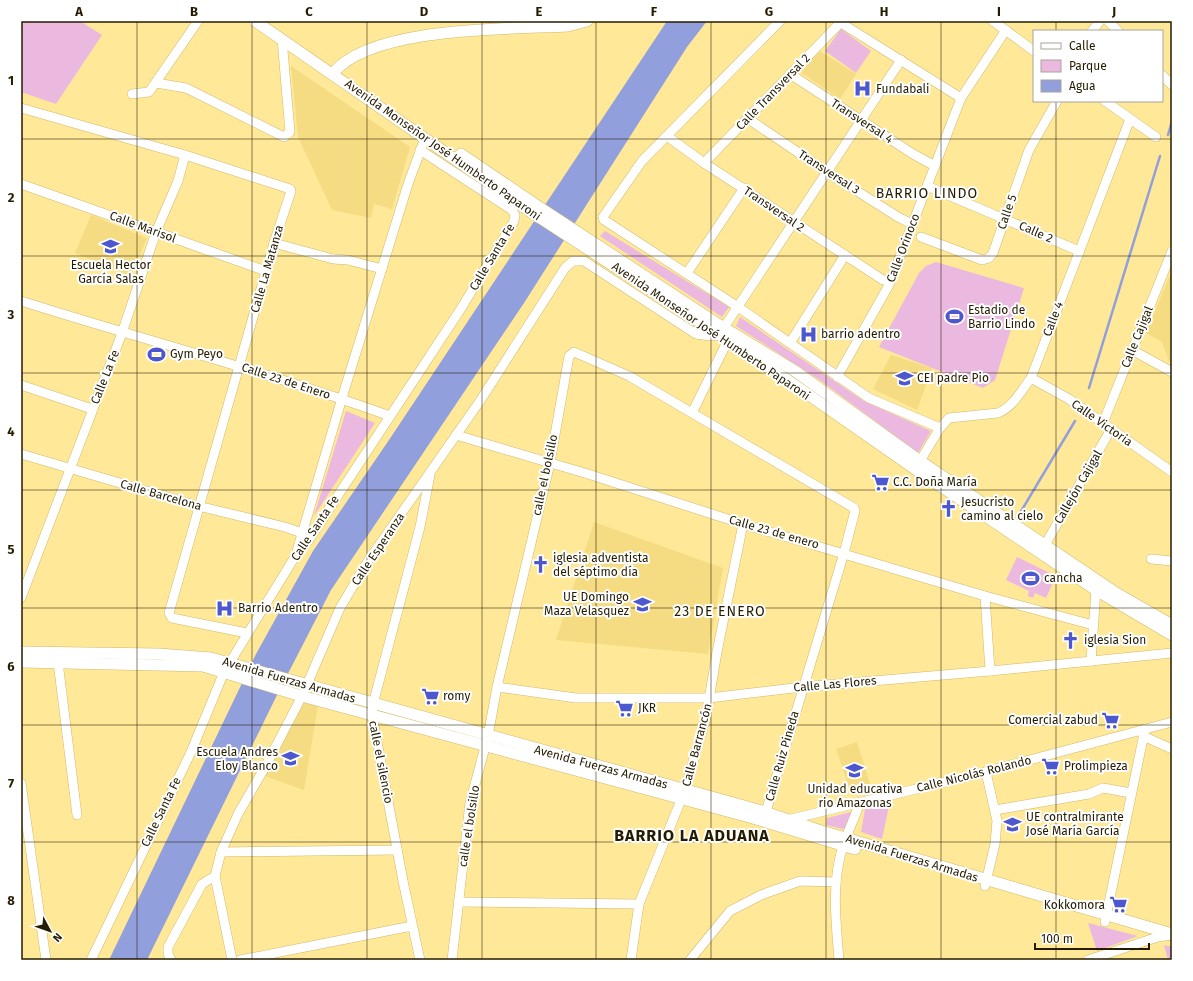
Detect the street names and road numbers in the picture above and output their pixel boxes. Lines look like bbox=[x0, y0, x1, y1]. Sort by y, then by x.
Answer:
street label: Calle Transversal 2 bbox=[733, 51, 813, 133]
street label: Avenida Monseñor José Humberto Paparoni bbox=[342, 77, 544, 223]
street label: Transversal 4 bbox=[828, 96, 896, 146]
street label: Transversal 3 bbox=[796, 147, 862, 197]
street label: Transversal 2 bbox=[741, 184, 807, 235]
street label: Calle 5 bbox=[995, 193, 1019, 231]
street label: Calle Marisol bbox=[108, 208, 179, 246]
street label: Calle Orinoco bbox=[883, 212, 923, 284]
street label: Calle 2 bbox=[1017, 218, 1055, 246]
street label: Calle Santa Fe bbox=[466, 221, 518, 293]
street label: Calle La Matanza bbox=[248, 224, 286, 314]
street label: Avenida Monseñor José Humberto Paparoni bbox=[609, 259, 813, 403]
street label: Calle 4 bbox=[1040, 299, 1066, 338]
street label: Calle Cajigal bbox=[1118, 304, 1156, 370]
street label: Calle La Fe bbox=[88, 348, 122, 406]
street label: Calle 23 de Enero bbox=[240, 360, 332, 402]
street label: Calle Victoria bbox=[1069, 397, 1135, 449]
street label: calle el bolsillo bbox=[530, 433, 560, 517]
street label: Callejón Cajigal bbox=[1051, 447, 1105, 526]
street label: Calle Barcelona bbox=[119, 477, 203, 513]
street label: Calle Santa Fe bbox=[288, 493, 342, 563]
street label: Calle Esperanza bbox=[349, 510, 407, 588]
street label: Calle 23 de enero bbox=[727, 512, 821, 552]
street label: Avenida Fuerzas Armadas bbox=[221, 654, 358, 706]
street label: Calle Las Flores bbox=[793, 673, 878, 695]
street label: Calle Barrancón bbox=[679, 702, 715, 788]
street label: Calle Ruiz Pineda bbox=[762, 709, 802, 803]
street label: calle el silencio bbox=[366, 719, 396, 805]
street label: Avenida Fuerzas Armadas bbox=[533, 742, 670, 792]
street label: Calle Nicolás Rolando bbox=[915, 753, 1033, 795]
street label: Calle Santa Fe bbox=[138, 775, 184, 849]
street label: calle el bolsillo bbox=[456, 784, 482, 868]
street label: Avenida Fuerzas Armadas bbox=[844, 831, 980, 885]

